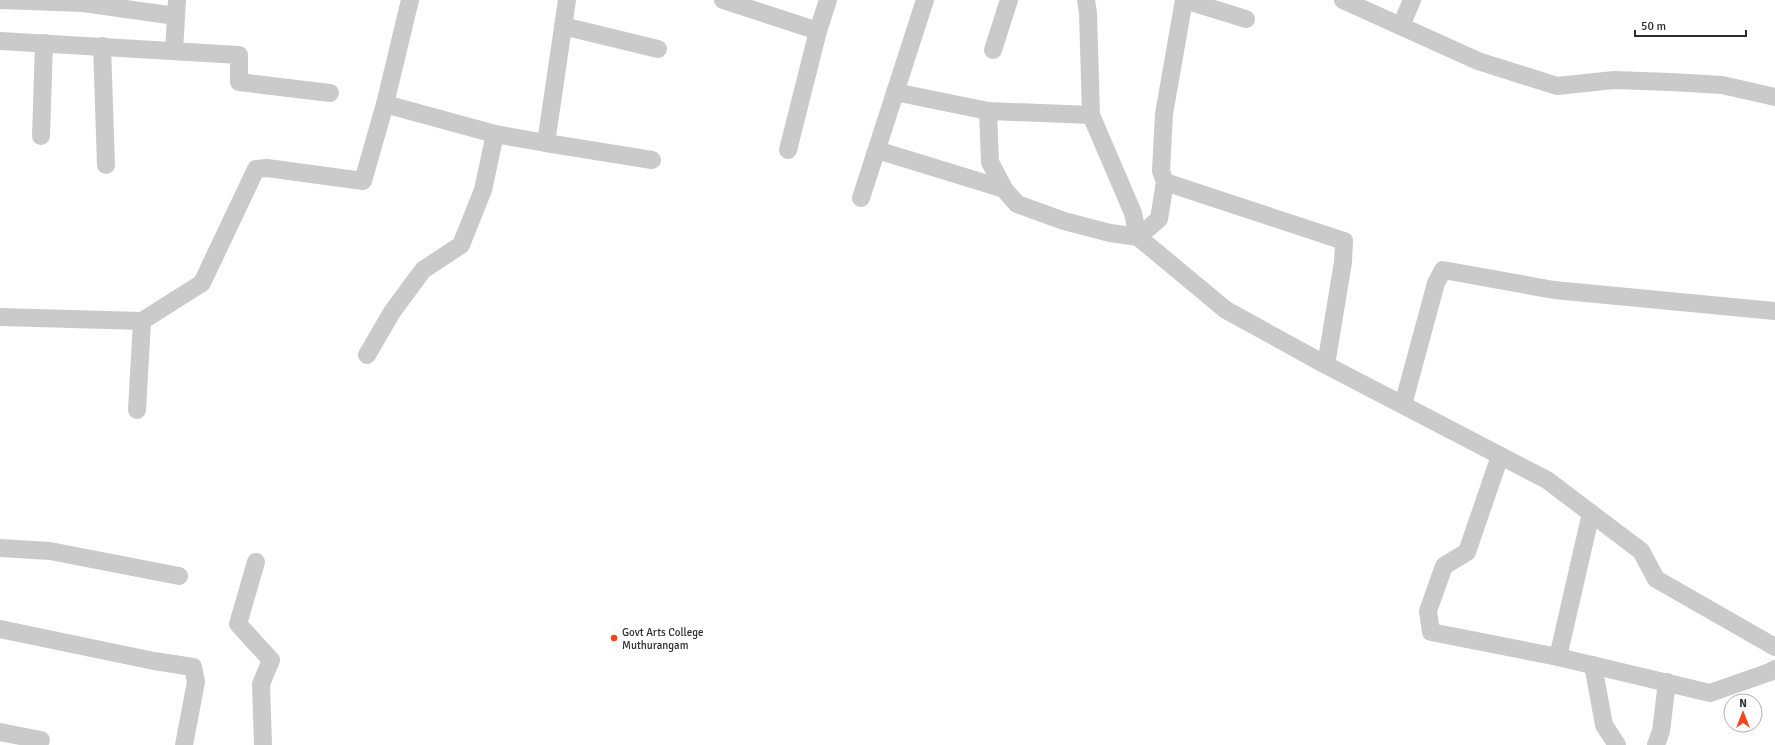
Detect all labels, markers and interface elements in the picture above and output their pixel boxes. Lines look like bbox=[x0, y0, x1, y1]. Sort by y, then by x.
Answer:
scale bar bbox=[1635, 12, 1746, 38]
text: 50 m bbox=[1641, 19, 1666, 34]
place label: Govt Arts College Muthurangam bbox=[622, 626, 704, 652]
marker: Govt Arts College Muthurangam bbox=[609, 633, 619, 643]
north arrow bbox=[1723, 693, 1763, 733]
text: N bbox=[1739, 697, 1747, 710]

